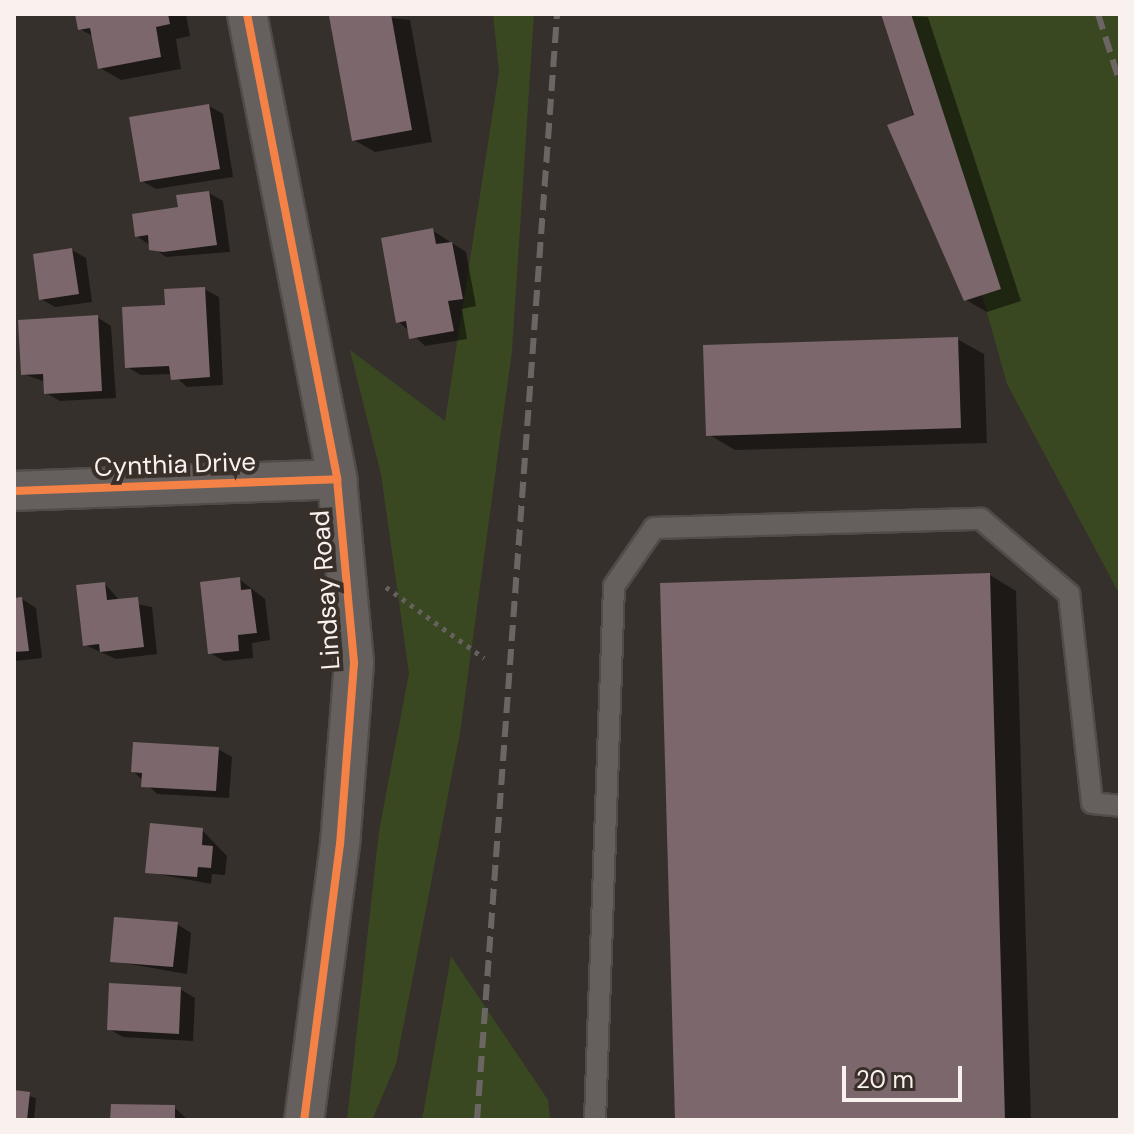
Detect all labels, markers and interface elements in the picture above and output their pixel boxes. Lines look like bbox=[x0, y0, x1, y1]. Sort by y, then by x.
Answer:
street label: Cynthia Drive bbox=[93, 447, 257, 483]
street label: Lindsay Road bbox=[305, 509, 347, 671]
scale bar bbox=[846, 1050, 966, 1100]
text: 20 m bbox=[856, 1064, 914, 1095]

